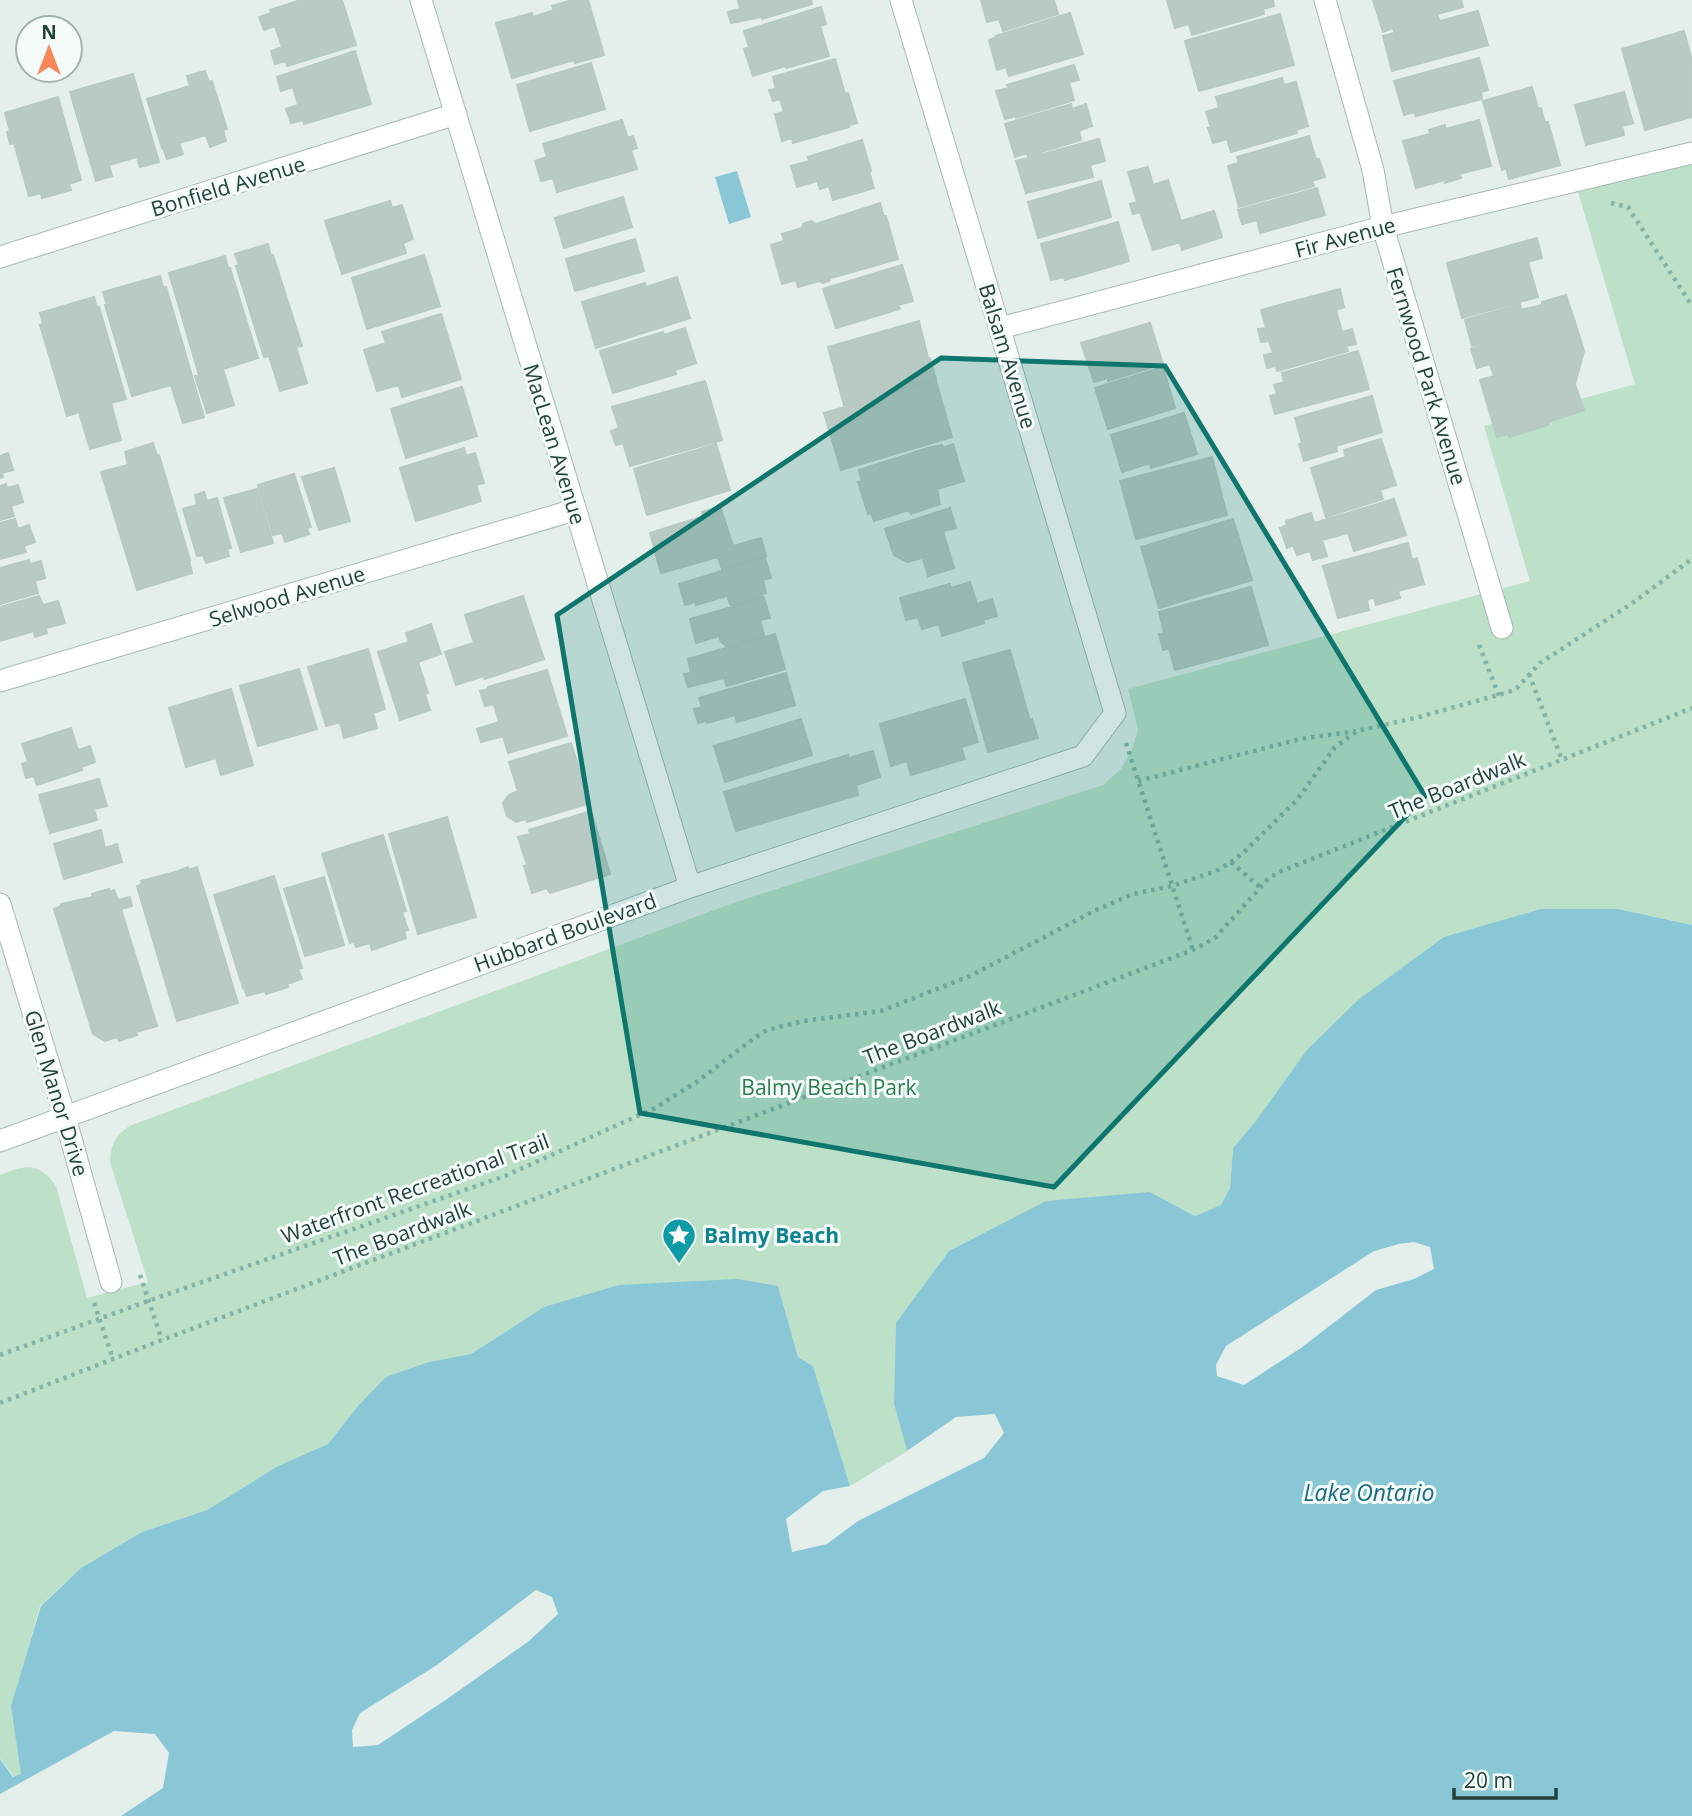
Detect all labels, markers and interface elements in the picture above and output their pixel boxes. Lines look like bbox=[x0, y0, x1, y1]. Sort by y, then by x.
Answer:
north arrow bbox=[14, 14, 84, 84]
text: N bbox=[41, 19, 57, 45]
street label: Bonfield Avenue bbox=[147, 149, 309, 223]
street label: Fir Avenue bbox=[1291, 210, 1399, 264]
street label: Fernwood Park Avenue bbox=[1381, 264, 1473, 488]
street label: Balsam Avenue bbox=[973, 280, 1043, 432]
street label: MacLean Avenue bbox=[517, 360, 593, 528]
street label: Selwood Avenue bbox=[206, 559, 368, 633]
street label: The Boardwalk bbox=[1384, 745, 1530, 825]
street label: Hubbard Boulevard bbox=[470, 886, 660, 978]
street label: The Boardwalk bbox=[859, 993, 1005, 1071]
street label: Glen Manor Drive bbox=[18, 1007, 96, 1179]
park label: Balmy Beach Park bbox=[741, 1073, 917, 1101]
street label: Waterfront Recreational Trail bbox=[277, 1126, 553, 1250]
street label: The Boardwalk bbox=[329, 1194, 475, 1272]
place icon: Balmy Beach bbox=[660, 1216, 698, 1265]
place label: Balmy Beach bbox=[704, 1221, 839, 1249]
water label: Lake Ontario bbox=[1304, 1476, 1434, 1508]
scale bar bbox=[1454, 1756, 1556, 1800]
text: 20 m bbox=[1464, 1766, 1513, 1794]

